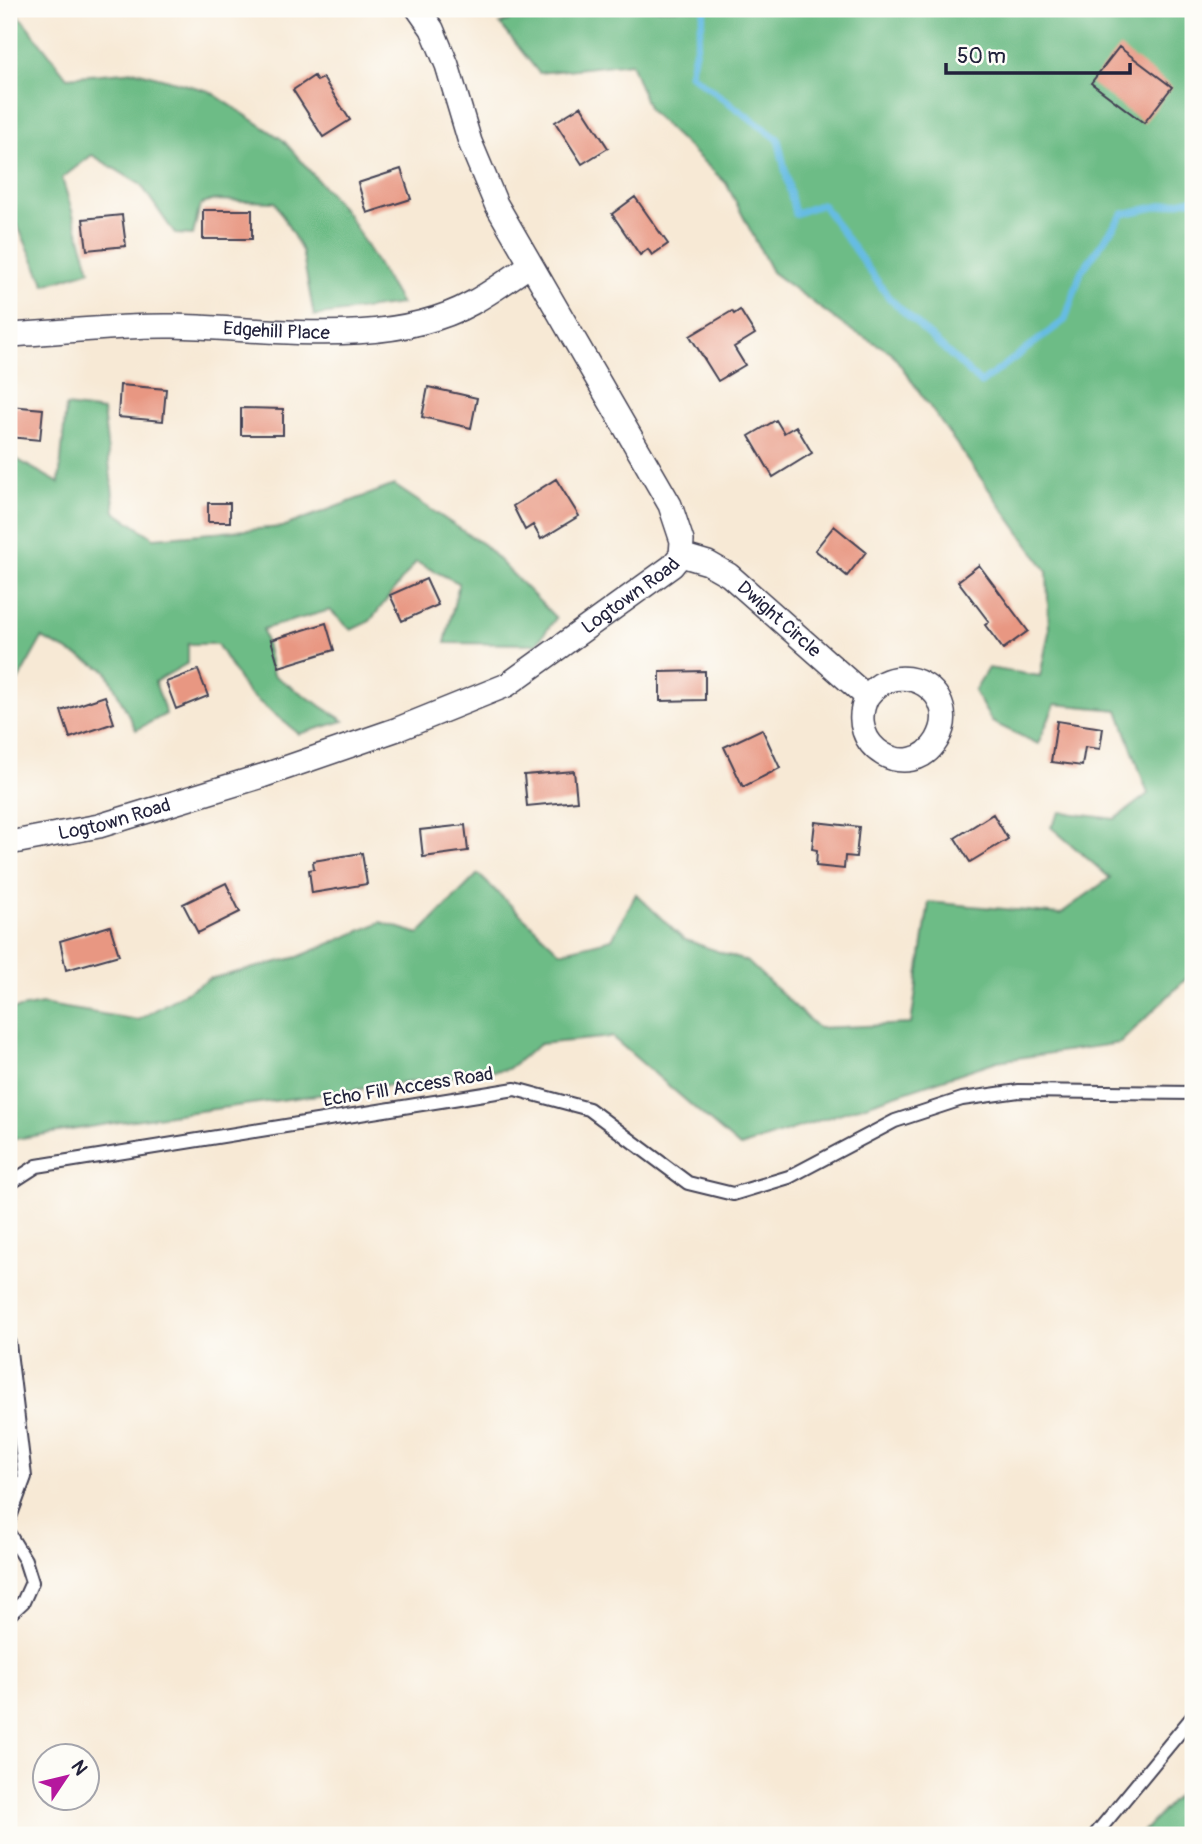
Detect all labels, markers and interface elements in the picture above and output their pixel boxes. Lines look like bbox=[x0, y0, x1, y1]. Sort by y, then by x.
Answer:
scale bar bbox=[946, 32, 1130, 76]
text: 50 m bbox=[957, 43, 1006, 70]
street label: Edgehill Place bbox=[222, 316, 330, 345]
street label: Logtown Road bbox=[577, 553, 686, 639]
street label: Dwight Circle bbox=[732, 576, 826, 663]
street label: Logtown Road bbox=[56, 793, 173, 845]
street label: Echo Fill Access Road bbox=[321, 1062, 495, 1112]
north arrow bbox=[32, 1742, 102, 1812]
text: N bbox=[66, 1756, 93, 1780]

